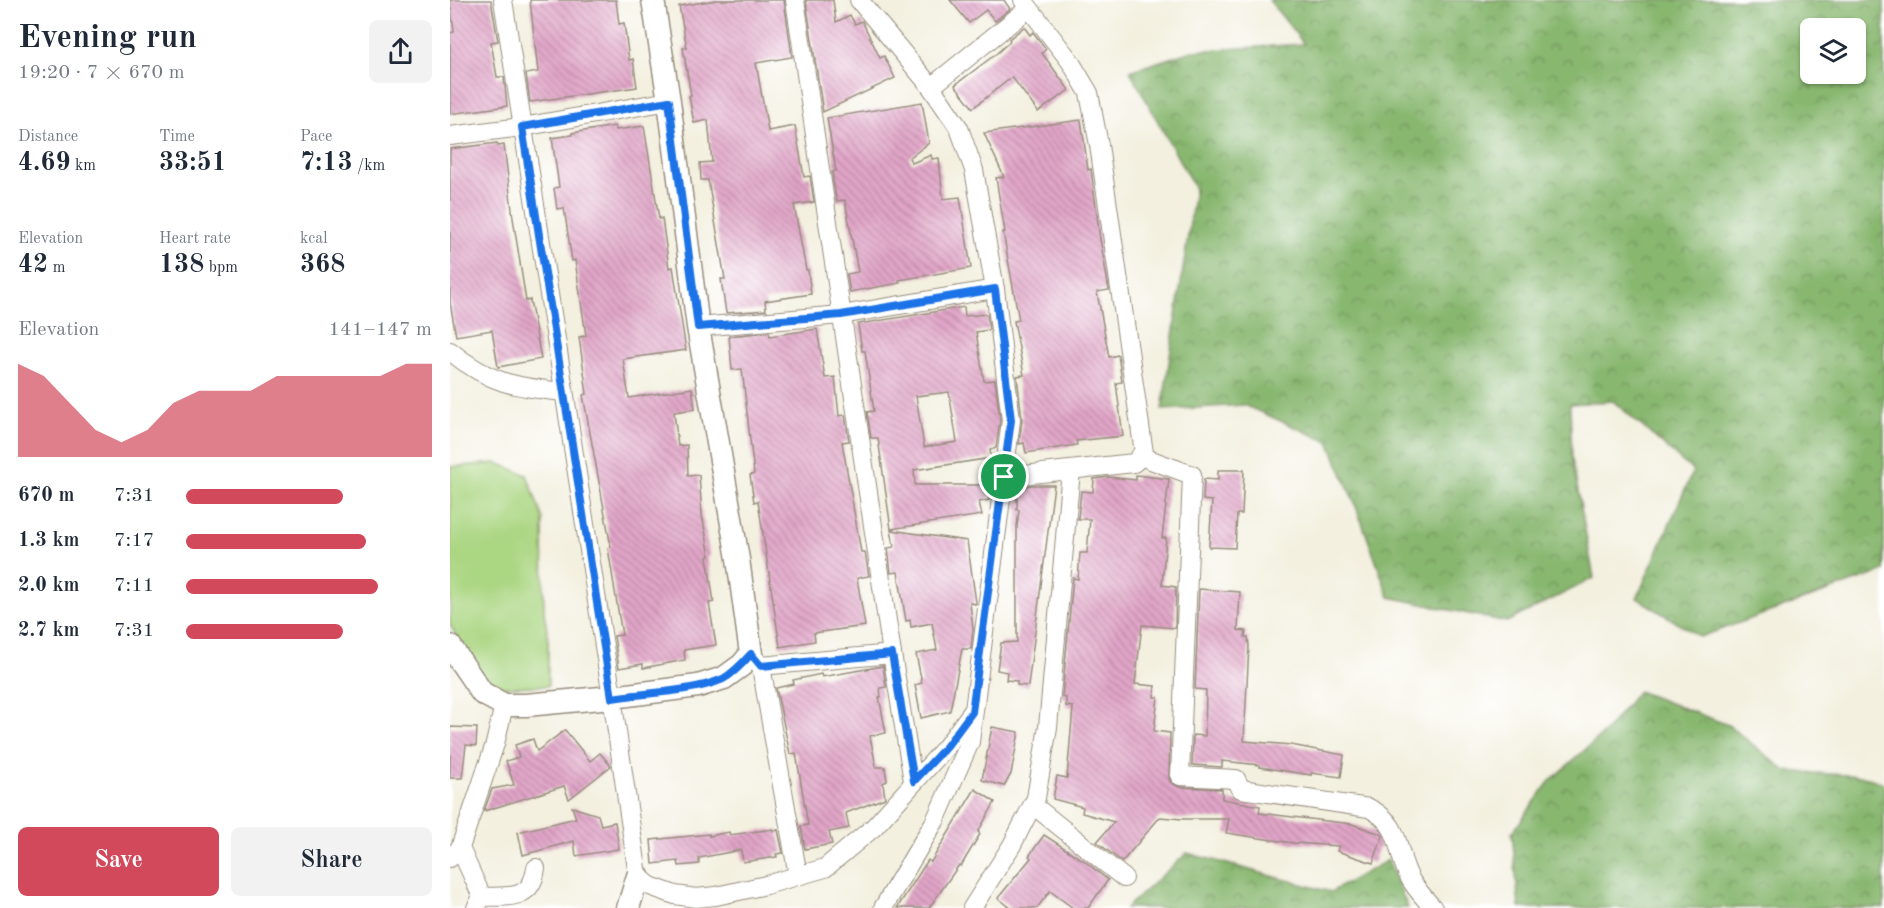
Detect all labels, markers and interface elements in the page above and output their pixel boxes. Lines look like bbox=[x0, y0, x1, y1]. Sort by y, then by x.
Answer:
map controls bbox=[1800, 18, 1866, 84]
button: layers bbox=[1800, 18, 1866, 84]
button: share bbox=[369, 20, 432, 83]
text: Evening run bbox=[18, 22, 197, 55]
text: 19:20 · 7 × 670 m bbox=[18, 63, 185, 83]
text: Distance bbox=[18, 129, 78, 145]
text: Time bbox=[159, 129, 195, 145]
text: Pace bbox=[300, 129, 332, 145]
text: 4.69 bbox=[18, 150, 71, 176]
text: 33:51 bbox=[159, 150, 227, 176]
text: 7:13 bbox=[300, 150, 353, 176]
text: km bbox=[71, 158, 96, 174]
text: /km bbox=[353, 158, 385, 174]
text: Elevation bbox=[18, 231, 83, 247]
text: Heart rate bbox=[159, 231, 231, 247]
text: kcal bbox=[300, 231, 328, 247]
text: 42 bbox=[18, 252, 48, 278]
text: 138 bbox=[159, 252, 204, 278]
text: 368 bbox=[300, 252, 345, 278]
text: m bbox=[48, 260, 65, 276]
text: bpm bbox=[204, 260, 238, 276]
text: Elevation bbox=[18, 320, 99, 340]
text: 141–147 m bbox=[329, 320, 432, 340]
pin bbox=[978, 451, 1029, 502]
icon: arrive bbox=[987, 460, 1020, 493]
text: 670 m bbox=[18, 486, 74, 506]
text: 7:31 bbox=[114, 486, 154, 506]
text: 1.3 km bbox=[18, 531, 80, 551]
text: 7:17 bbox=[114, 531, 154, 551]
text: 2.0 km bbox=[18, 576, 80, 596]
text: 7:11 bbox=[114, 576, 154, 596]
text: 2.7 km bbox=[18, 621, 80, 641]
text: 7:31 bbox=[114, 621, 154, 641]
button: Save bbox=[18, 827, 219, 896]
button: Share bbox=[231, 827, 432, 896]

